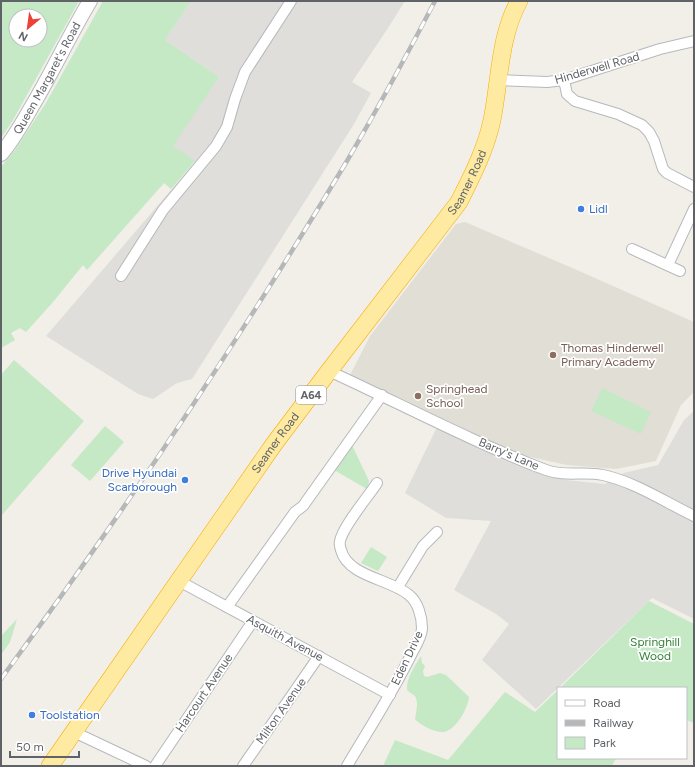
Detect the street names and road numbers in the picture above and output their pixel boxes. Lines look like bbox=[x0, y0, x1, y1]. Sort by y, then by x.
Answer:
street label: Queen Margaret's Road bbox=[10, 19, 84, 137]
street label: Hinderwell Road bbox=[553, 49, 641, 87]
street label: Seamer Road bbox=[445, 148, 489, 218]
road number: A64 bbox=[296, 386, 326, 404]
street label: Seamer Road bbox=[249, 410, 302, 476]
street label: Barry's Lane bbox=[477, 435, 542, 473]
street label: Asquith Avenue bbox=[244, 612, 326, 664]
street label: Eden Drive bbox=[388, 628, 426, 687]
street label: Harcourt Avenue bbox=[173, 651, 236, 735]
street label: Milton Avenue bbox=[253, 675, 309, 747]

